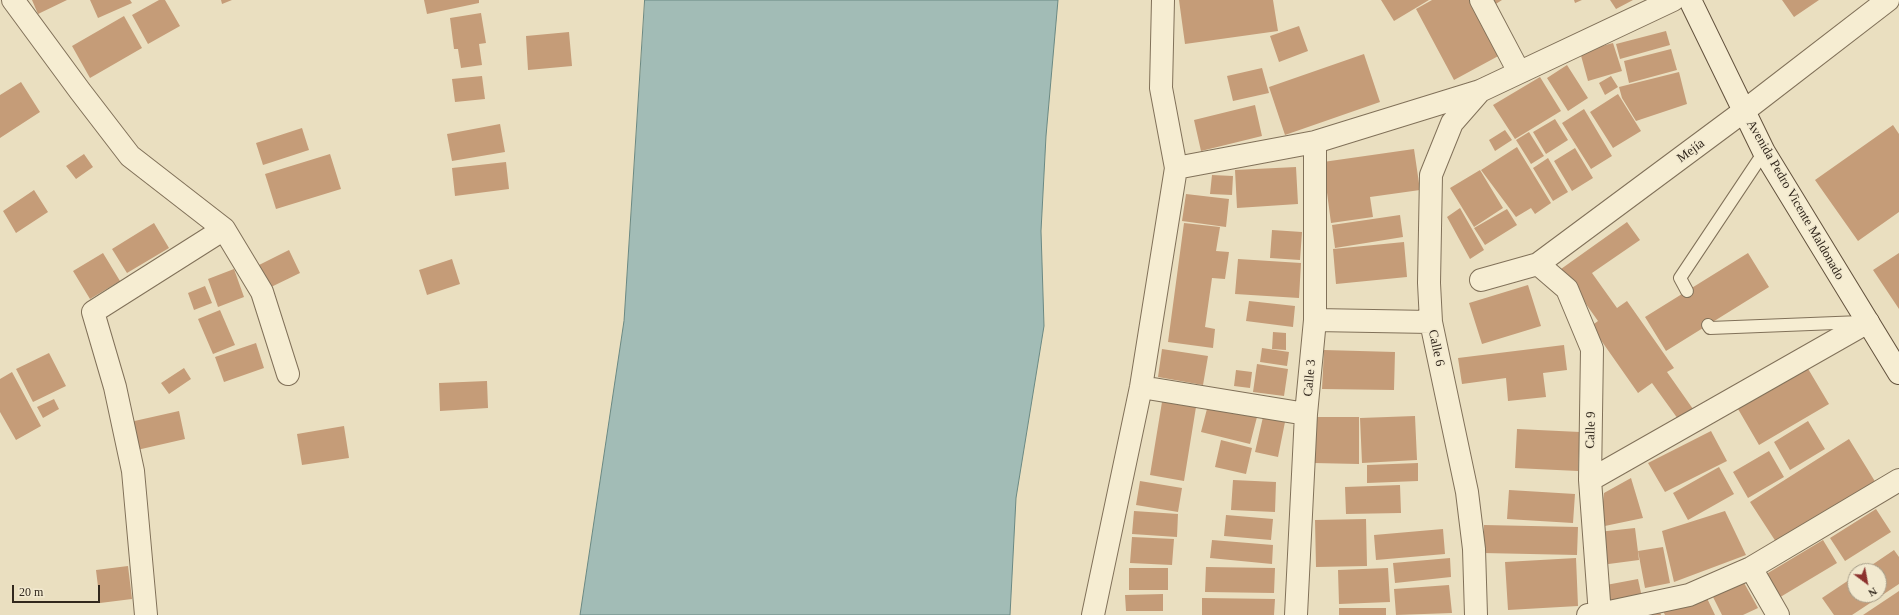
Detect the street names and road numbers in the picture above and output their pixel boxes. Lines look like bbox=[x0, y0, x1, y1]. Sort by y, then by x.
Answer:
street label: Avenida Pedro Vicente Maldonado bbox=[1743, 117, 1847, 283]
street label: Mejía bbox=[1674, 136, 1708, 166]
street label: Calle 6 bbox=[1425, 328, 1447, 368]
street label: Calle 3 bbox=[1301, 359, 1319, 397]
street label: Calle 9 bbox=[1583, 411, 1599, 449]

